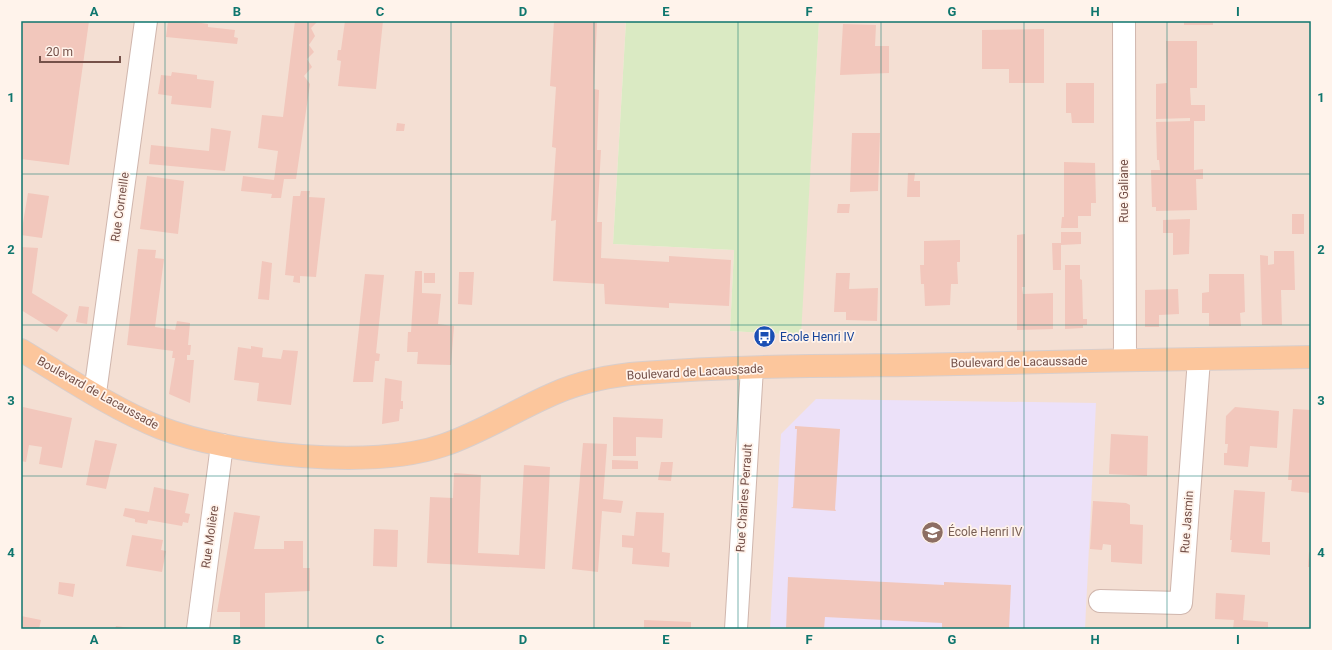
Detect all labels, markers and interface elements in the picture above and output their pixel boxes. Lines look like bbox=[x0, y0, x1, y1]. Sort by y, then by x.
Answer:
text: A bbox=[90, 4, 99, 19]
text: B bbox=[233, 4, 241, 19]
text: C bbox=[376, 4, 385, 19]
text: D bbox=[519, 4, 527, 19]
text: E bbox=[662, 4, 670, 19]
text: F bbox=[805, 4, 813, 19]
text: G bbox=[948, 4, 957, 19]
text: H bbox=[1090, 4, 1100, 19]
text: I bbox=[1236, 4, 1240, 19]
scale bar bbox=[40, 38, 120, 64]
text: 20 m bbox=[46, 45, 73, 59]
text: 1 bbox=[7, 90, 15, 105]
text: 1 bbox=[1317, 90, 1325, 105]
street label: Rue Galiane bbox=[1117, 159, 1131, 223]
street label: Rue Corneille bbox=[108, 171, 132, 243]
text: 2 bbox=[7, 242, 15, 257]
text: 2 bbox=[1317, 242, 1325, 257]
bus stop icon: Ecole Henri IV bbox=[751, 324, 777, 350]
place label: Ecole Henri IV bbox=[780, 330, 855, 344]
street label: Boulevard de Lacaussade bbox=[35, 354, 161, 432]
street label: Boulevard de Lacaussade bbox=[951, 354, 1087, 370]
street label: Boulevard de Lacaussade bbox=[626, 361, 764, 383]
text: 3 bbox=[7, 393, 15, 408]
text: 3 bbox=[1317, 393, 1325, 408]
street label: Rue Charles Perrault bbox=[733, 443, 755, 553]
street label: Rue Jasmin bbox=[1178, 490, 1196, 554]
street label: Rue Molière bbox=[199, 505, 221, 569]
school or university icon: École Henri IV bbox=[919, 519, 945, 545]
place label: École Henri IV bbox=[948, 524, 1023, 539]
text: 4 bbox=[7, 545, 15, 560]
text: 4 bbox=[1317, 545, 1325, 560]
text: A bbox=[90, 632, 99, 647]
text: B bbox=[233, 632, 241, 647]
text: C bbox=[376, 632, 385, 647]
text: D bbox=[519, 632, 527, 647]
text: E bbox=[662, 632, 670, 647]
text: F bbox=[805, 632, 813, 647]
text: G bbox=[948, 632, 957, 647]
text: H bbox=[1090, 632, 1100, 647]
text: I bbox=[1236, 632, 1240, 647]

